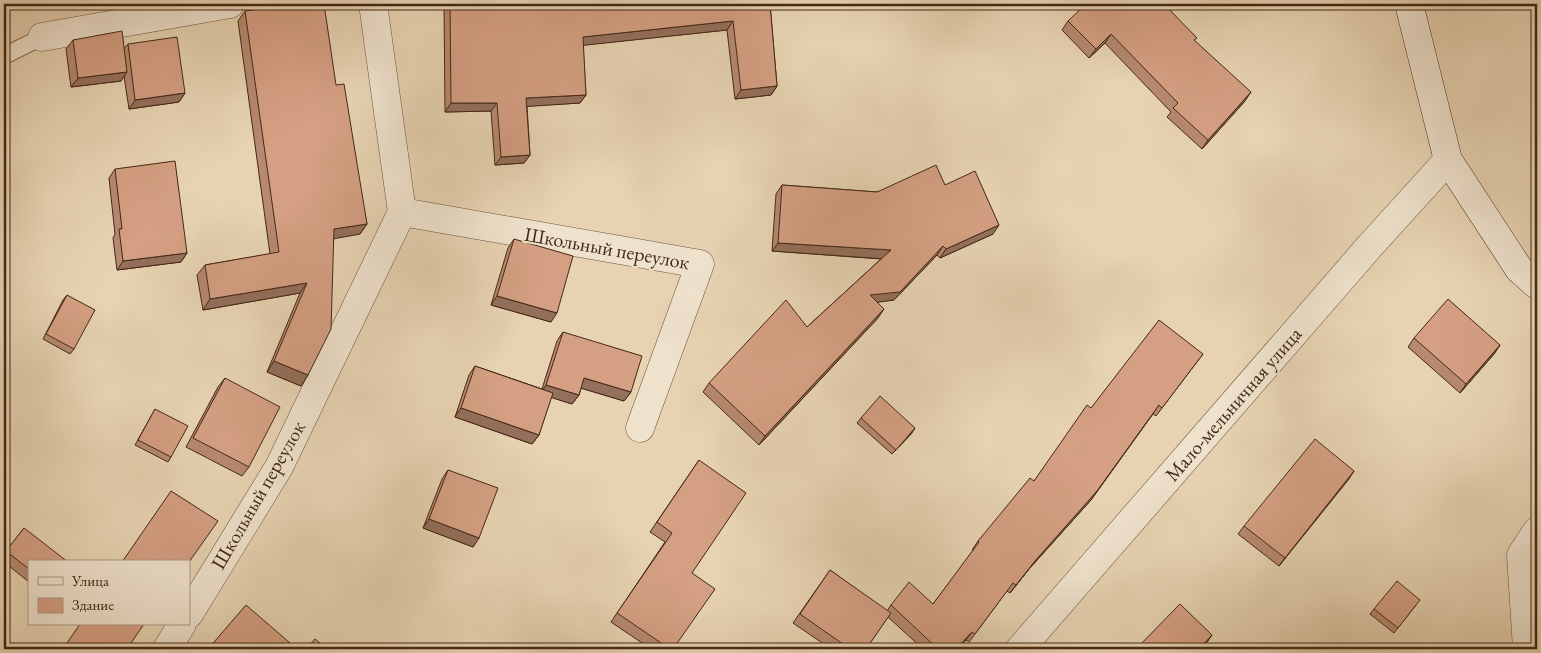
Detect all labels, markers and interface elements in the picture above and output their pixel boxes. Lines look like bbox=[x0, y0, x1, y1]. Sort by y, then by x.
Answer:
street label: Школьный переулок bbox=[522, 221, 692, 275]
street label: Мало-мельничная улица bbox=[1159, 321, 1307, 487]
street label: Школьный переулок bbox=[205, 416, 311, 574]
legend bbox=[28, 560, 190, 626]
text: Улица bbox=[71, 571, 109, 590]
text: Здание bbox=[72, 595, 114, 614]

